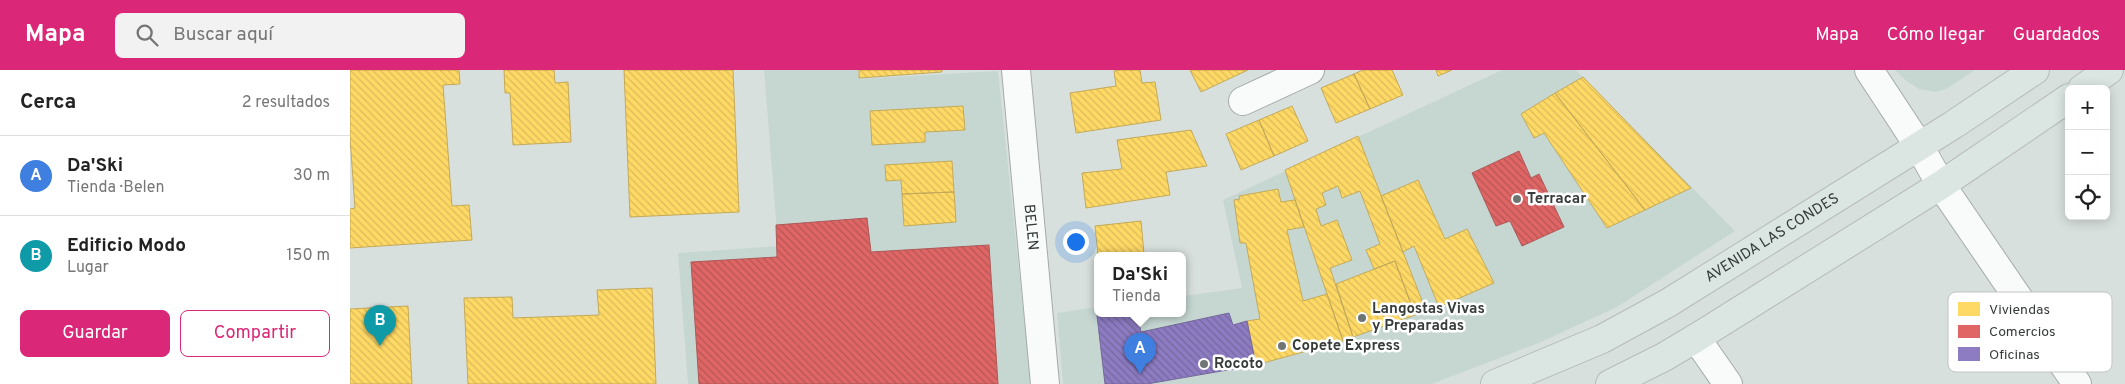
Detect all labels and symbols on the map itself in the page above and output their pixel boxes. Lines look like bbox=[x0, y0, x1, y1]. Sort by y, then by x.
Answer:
street label: AVENIDA LAS CONDES bbox=[1701, 189, 1843, 287]
place label: Terracar bbox=[1527, 190, 1587, 209]
marker: Terracar bbox=[1511, 193, 1523, 205]
street label: BELEN bbox=[1019, 203, 1042, 251]
your location bbox=[1063, 229, 1089, 255]
legend bbox=[1948, 292, 2112, 372]
place label: Langostas Vivas y Preparadas bbox=[1372, 300, 1485, 336]
text: Viviendas bbox=[1989, 302, 2050, 319]
pin: B bbox=[364, 305, 396, 346]
marker: Langostas Vivas y Preparadas bbox=[1356, 312, 1368, 324]
text: Comercios bbox=[1989, 324, 2056, 341]
pin: A bbox=[1124, 333, 1156, 374]
place label: Copete Express bbox=[1292, 337, 1400, 356]
marker: Copete Express bbox=[1276, 340, 1288, 352]
text: Oficinas bbox=[1989, 347, 2040, 364]
place label: Rocoto bbox=[1214, 355, 1263, 374]
marker: Rocoto bbox=[1198, 358, 1210, 370]

